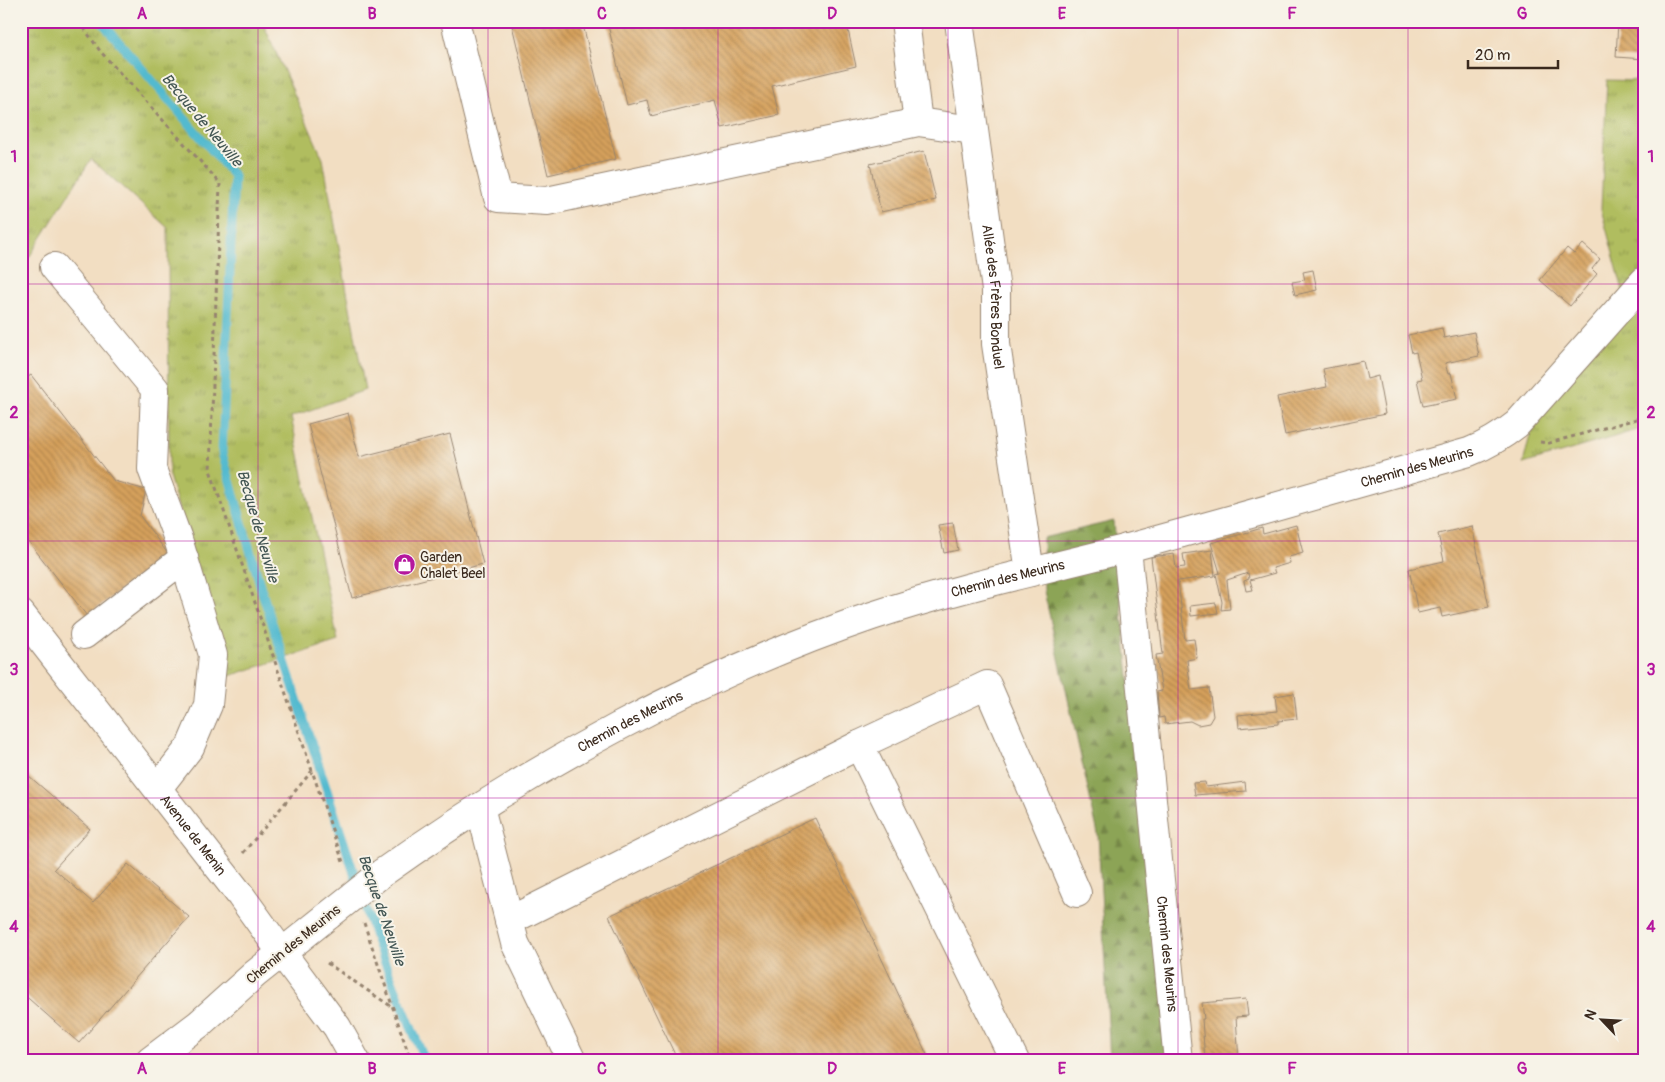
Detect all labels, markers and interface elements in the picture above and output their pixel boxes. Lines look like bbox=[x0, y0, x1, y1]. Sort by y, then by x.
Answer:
text: A bbox=[137, 4, 148, 24]
text: B bbox=[367, 4, 377, 24]
text: C bbox=[597, 4, 607, 24]
text: D bbox=[827, 4, 837, 24]
text: E bbox=[1058, 4, 1067, 24]
text: F bbox=[1287, 4, 1297, 24]
text: G bbox=[1517, 4, 1528, 24]
scale bar bbox=[1468, 38, 1558, 70]
text: 20 m bbox=[1475, 46, 1510, 65]
water label: Becque de Neuville bbox=[157, 70, 247, 172]
text: 1 bbox=[11, 147, 17, 167]
text: 1 bbox=[1648, 147, 1654, 167]
street label: Allée des Frères Bonduel bbox=[978, 223, 1008, 370]
text: 2 bbox=[10, 403, 19, 423]
text: 2 bbox=[1647, 403, 1656, 423]
street label: Chemin des Meurins bbox=[1359, 443, 1476, 491]
water label: Becque de Neuville bbox=[232, 468, 283, 586]
place label: Garden Chalet Beel bbox=[420, 549, 486, 582]
shop icon: Garden Chalet Beel bbox=[392, 553, 416, 577]
street label: Chemin des Meurins bbox=[949, 556, 1067, 601]
text: 3 bbox=[10, 660, 19, 680]
text: 3 bbox=[1647, 660, 1656, 680]
street label: Chemin des Meurins bbox=[575, 687, 686, 756]
street label: Avenue de Menin bbox=[156, 791, 230, 879]
water label: Becque de Neuville bbox=[354, 852, 410, 970]
street label: Chemin des Meurins bbox=[1153, 895, 1181, 1013]
street label: Chemin des Meurins bbox=[243, 901, 344, 988]
text: 4 bbox=[9, 917, 19, 937]
text: 4 bbox=[1646, 917, 1656, 937]
north arrow bbox=[1578, 994, 1628, 1044]
text: N bbox=[1581, 1007, 1600, 1023]
text: A bbox=[137, 1059, 148, 1079]
text: B bbox=[367, 1059, 377, 1079]
text: C bbox=[597, 1059, 607, 1079]
text: D bbox=[827, 1059, 837, 1079]
text: E bbox=[1058, 1059, 1067, 1079]
text: F bbox=[1287, 1059, 1297, 1079]
text: G bbox=[1517, 1059, 1528, 1079]

